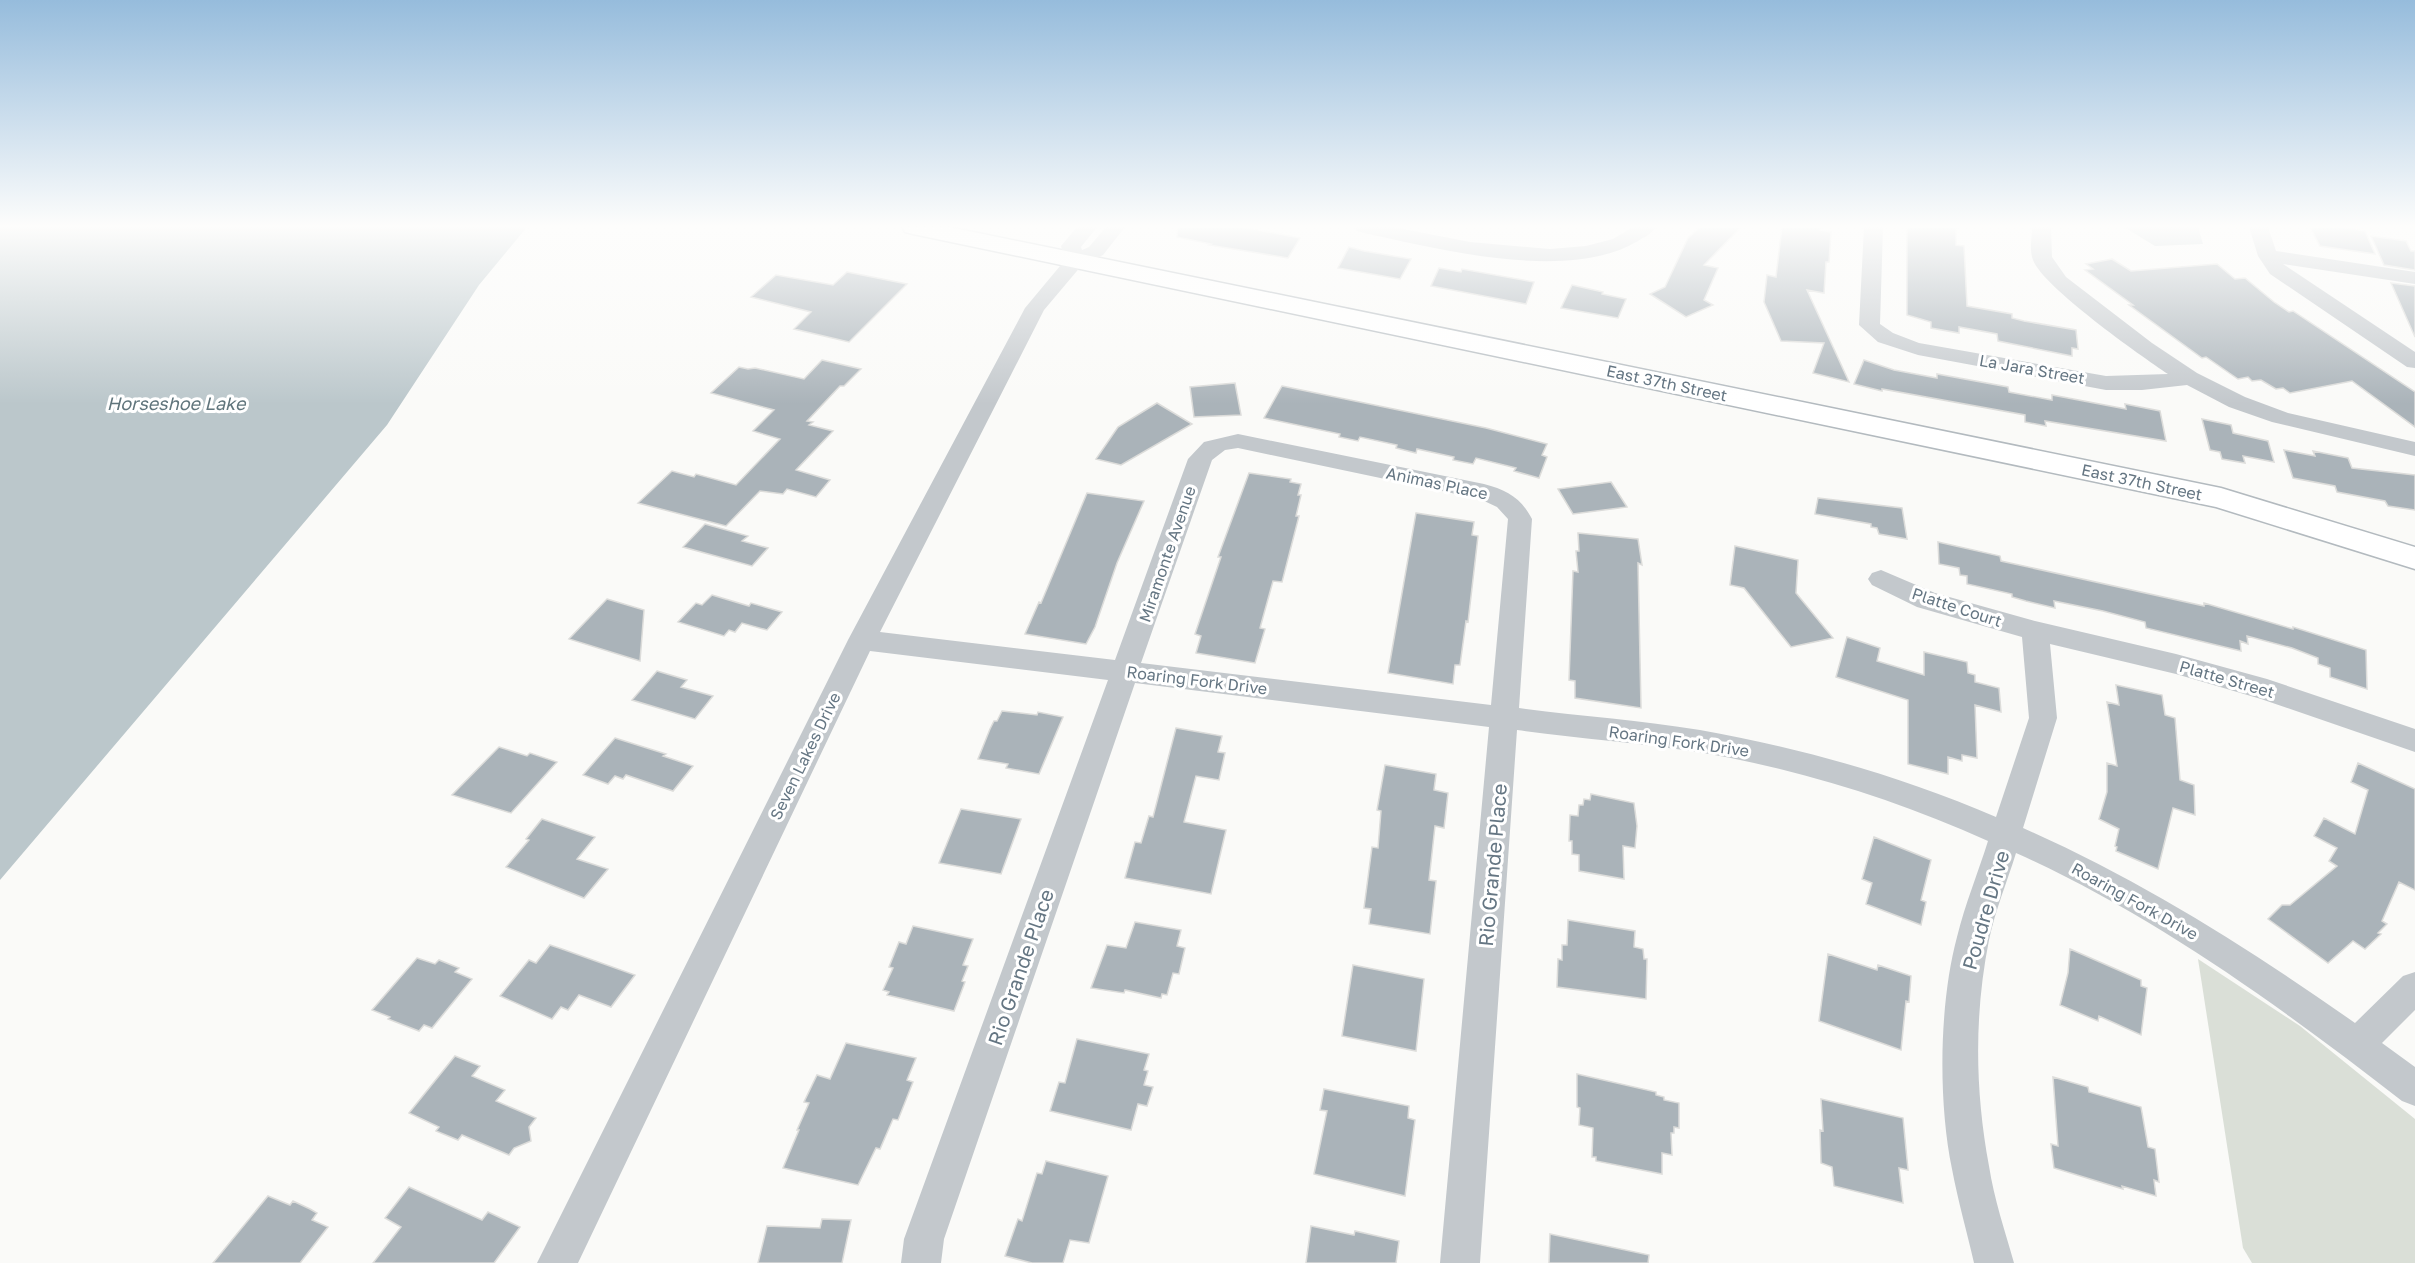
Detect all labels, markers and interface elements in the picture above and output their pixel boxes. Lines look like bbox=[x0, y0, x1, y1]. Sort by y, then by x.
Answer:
street label: La Jara Street bbox=[1978, 350, 2086, 388]
street label: East 37th Street bbox=[1605, 360, 1729, 406]
water label: Horseshoe Lake bbox=[107, 392, 247, 414]
street label: East 37th Street bbox=[2080, 459, 2204, 505]
street label: Animas Place bbox=[1384, 462, 1490, 504]
street label: Miramonte Avenue bbox=[1134, 483, 1200, 625]
street label: Platte Court bbox=[1909, 583, 2005, 631]
street label: Platte Street bbox=[2177, 656, 2277, 702]
street label: Roaring Fork Drive bbox=[1126, 661, 1268, 699]
street label: Seven Lakes Drive bbox=[765, 689, 845, 823]
street label: Roaring Fork Drive bbox=[1608, 721, 1750, 761]
street label: Rio Grande Place bbox=[1473, 783, 1511, 947]
street label: Poudre Drive bbox=[1957, 848, 2013, 972]
street label: Roaring Fork Drive bbox=[2068, 858, 2202, 944]
street label: Rio Grande Place bbox=[982, 886, 1058, 1048]

